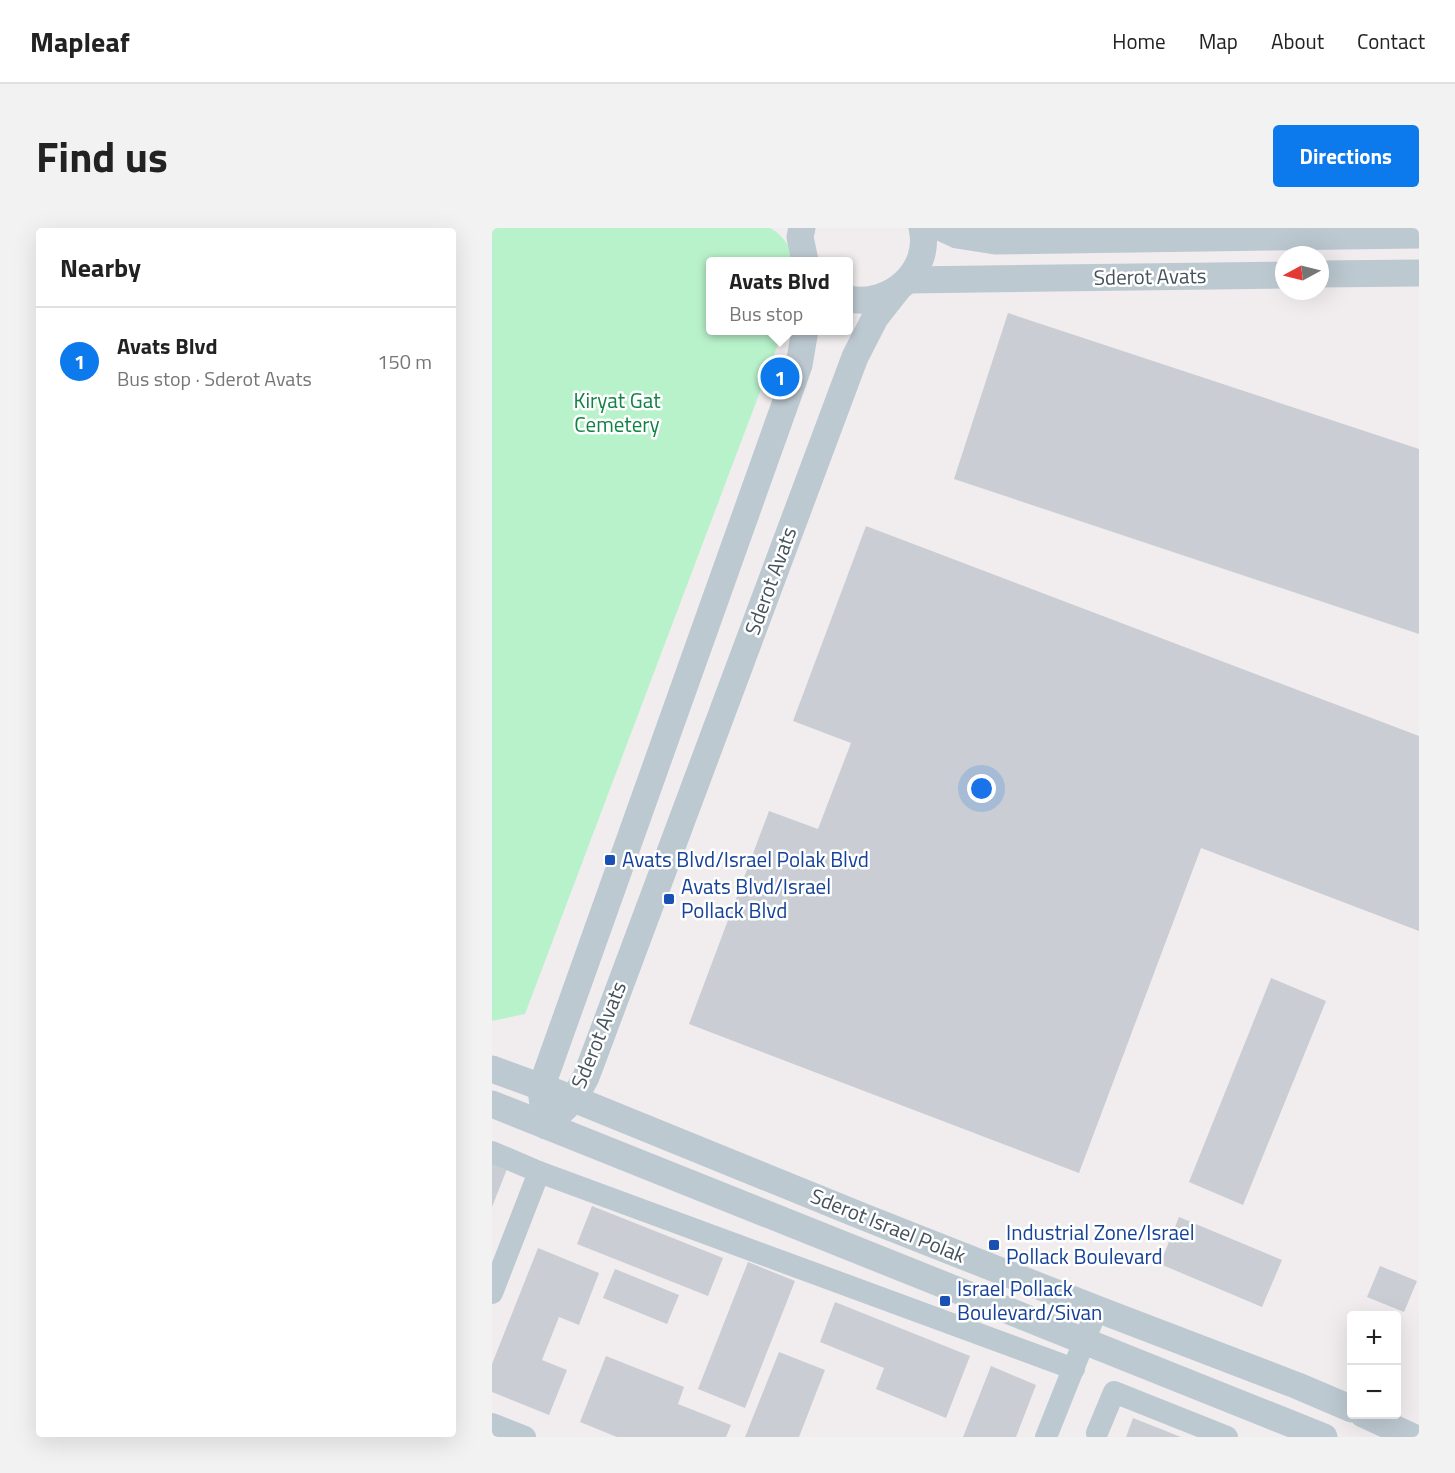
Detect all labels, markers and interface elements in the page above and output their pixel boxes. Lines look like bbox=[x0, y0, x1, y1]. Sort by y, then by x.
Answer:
text: Mapleaf bbox=[30, 20, 130, 63]
text: Home bbox=[1112, 25, 1166, 57]
text: Map bbox=[1199, 25, 1238, 57]
text: About bbox=[1271, 25, 1324, 57]
text: Contact bbox=[1357, 25, 1425, 57]
text: Find us bbox=[36, 124, 168, 188]
button: Directions bbox=[1273, 125, 1419, 187]
north arrow bbox=[1275, 246, 1329, 300]
text: Nearby bbox=[60, 248, 141, 287]
popup bbox=[706, 257, 853, 335]
street label: Sderot Avats bbox=[1093, 259, 1207, 293]
text: Avats Blvd bbox=[729, 264, 830, 298]
text: Bus stop bbox=[729, 298, 803, 329]
text: Avats Blvd bbox=[117, 329, 217, 363]
text: 1 bbox=[74, 346, 85, 377]
text: 150 m bbox=[377, 346, 432, 377]
pin: 1 bbox=[760, 354, 800, 400]
text: Bus stop · Sderot Avats bbox=[117, 363, 312, 394]
park label: Kiryat Gat Cemetery bbox=[573, 384, 661, 440]
street label: Sderot Avats bbox=[736, 522, 804, 639]
your location bbox=[967, 774, 996, 803]
place label: Avats Blvd/Israel Polak Blvd bbox=[622, 843, 869, 875]
marker: Avats Blvd/Israel Polak Blvd bbox=[603, 853, 617, 867]
place label: Avats Blvd/Israel Pollack Blvd bbox=[681, 870, 831, 926]
marker: Avats Blvd/Israel Pollack Blvd bbox=[662, 892, 676, 906]
street label: Sderot Avats bbox=[562, 976, 634, 1093]
street label: Sderot Israel Polak bbox=[806, 1179, 971, 1271]
place label: Industrial Zone/Israel Pollack Boulevard bbox=[1006, 1216, 1195, 1272]
marker: Industrial Zone/Israel Pollack Boulevard bbox=[987, 1238, 1001, 1252]
place label: Israel Pollack Boulevard/Sivan bbox=[957, 1272, 1102, 1328]
marker: Israel Pollack Boulevard/Sivan bbox=[938, 1294, 952, 1308]
map controls bbox=[1347, 1311, 1401, 1419]
button: + bbox=[1347, 1311, 1401, 1365]
button: − bbox=[1347, 1365, 1401, 1419]

